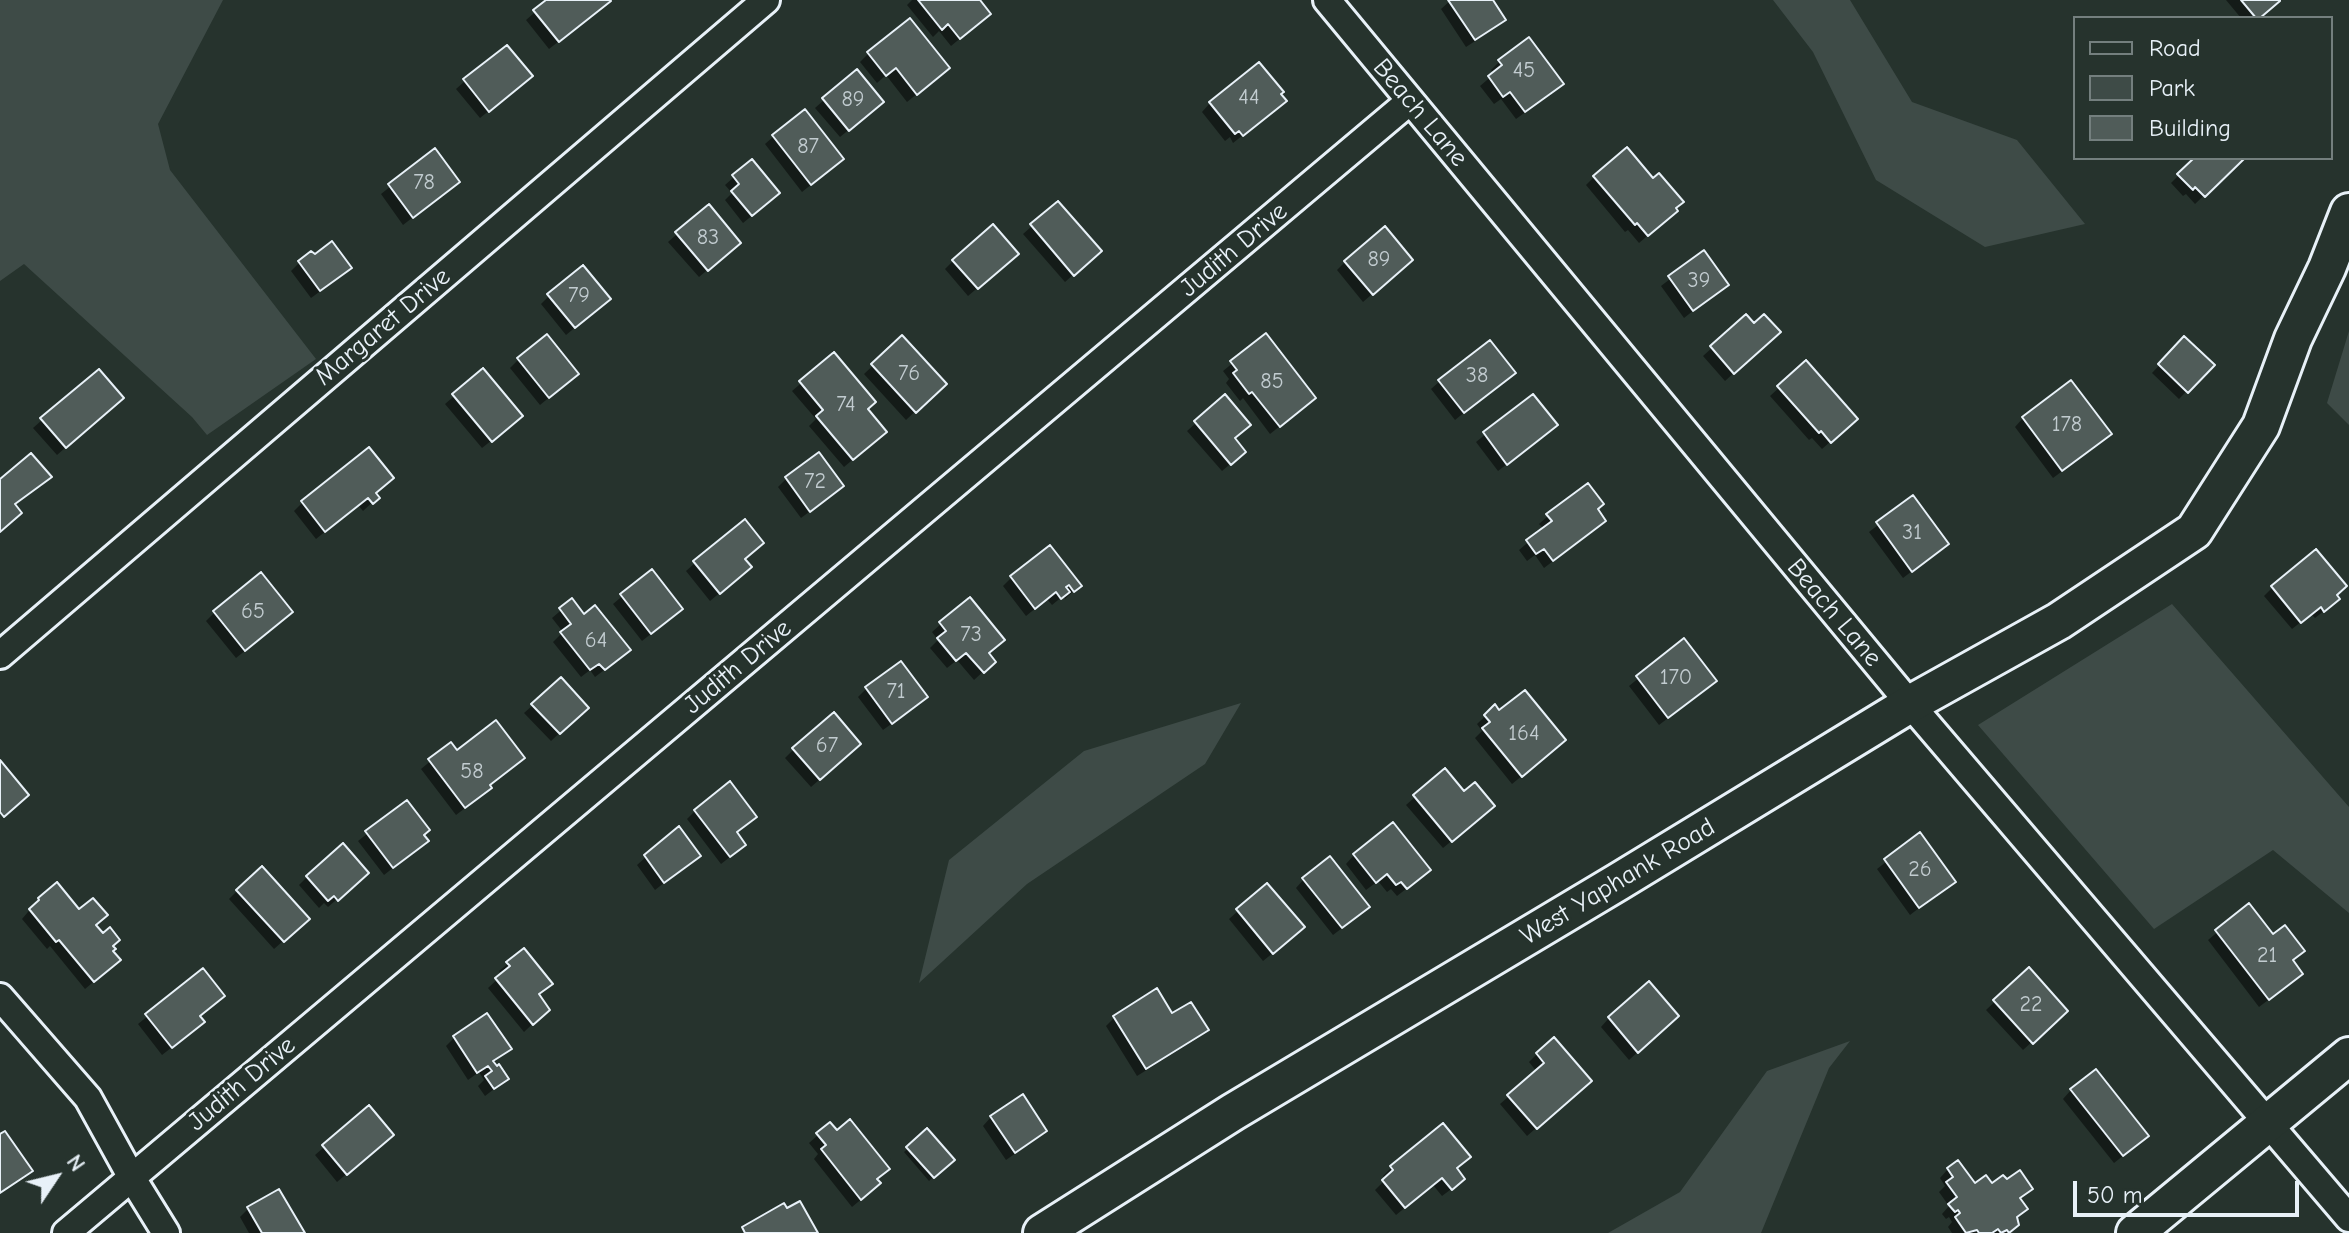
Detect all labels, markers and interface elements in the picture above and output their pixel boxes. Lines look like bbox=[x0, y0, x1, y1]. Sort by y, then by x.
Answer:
legend bbox=[2073, 16, 2333, 160]
text: Road bbox=[2149, 34, 2201, 62]
street label: Beach Lane bbox=[1366, 53, 1474, 173]
house number: 45 bbox=[1513, 58, 1535, 84]
text: Park bbox=[2149, 74, 2195, 102]
house number: 44 bbox=[1238, 85, 1260, 111]
house number: 89 bbox=[841, 87, 865, 113]
text: Building bbox=[2149, 114, 2231, 142]
house number: 87 bbox=[797, 134, 819, 160]
house number: 78 bbox=[413, 170, 435, 196]
street label: Judith Drive bbox=[1174, 196, 1294, 304]
house number: 83 bbox=[697, 225, 719, 251]
house number: 89 bbox=[1367, 247, 1391, 273]
street label: Margaret Drive bbox=[309, 261, 457, 393]
house number: 39 bbox=[1688, 268, 1710, 294]
house number: 79 bbox=[568, 283, 590, 309]
house number: 76 bbox=[898, 361, 920, 387]
house number: 38 bbox=[1466, 363, 1488, 389]
house number: 85 bbox=[1260, 369, 1284, 395]
house number: 74 bbox=[836, 392, 856, 418]
house number: 178 bbox=[2052, 412, 2082, 438]
house number: 72 bbox=[804, 469, 826, 495]
house number: 31 bbox=[1902, 520, 1922, 546]
street label: Beach Lane bbox=[1780, 553, 1888, 673]
house number: 65 bbox=[241, 599, 265, 625]
street label: Judith Drive bbox=[678, 613, 798, 721]
house number: 73 bbox=[960, 622, 982, 648]
house number: 64 bbox=[585, 628, 607, 654]
house number: 170 bbox=[1660, 665, 1692, 691]
house number: 71 bbox=[886, 679, 906, 705]
house number: 164 bbox=[1508, 721, 1540, 747]
house number: 67 bbox=[816, 733, 838, 759]
house number: 58 bbox=[460, 759, 484, 785]
street label: West Yaphank Road bbox=[1515, 812, 1721, 952]
house number: 26 bbox=[1908, 857, 1932, 883]
house number: 21 bbox=[2257, 943, 2277, 969]
house number: 22 bbox=[2019, 992, 2043, 1018]
street label: Judith Drive bbox=[182, 1030, 302, 1138]
north arrow bbox=[16, 1137, 96, 1217]
text: N bbox=[61, 1150, 90, 1177]
scale bar bbox=[2077, 1165, 2303, 1215]
text: 50 m bbox=[2087, 1181, 2143, 1209]

